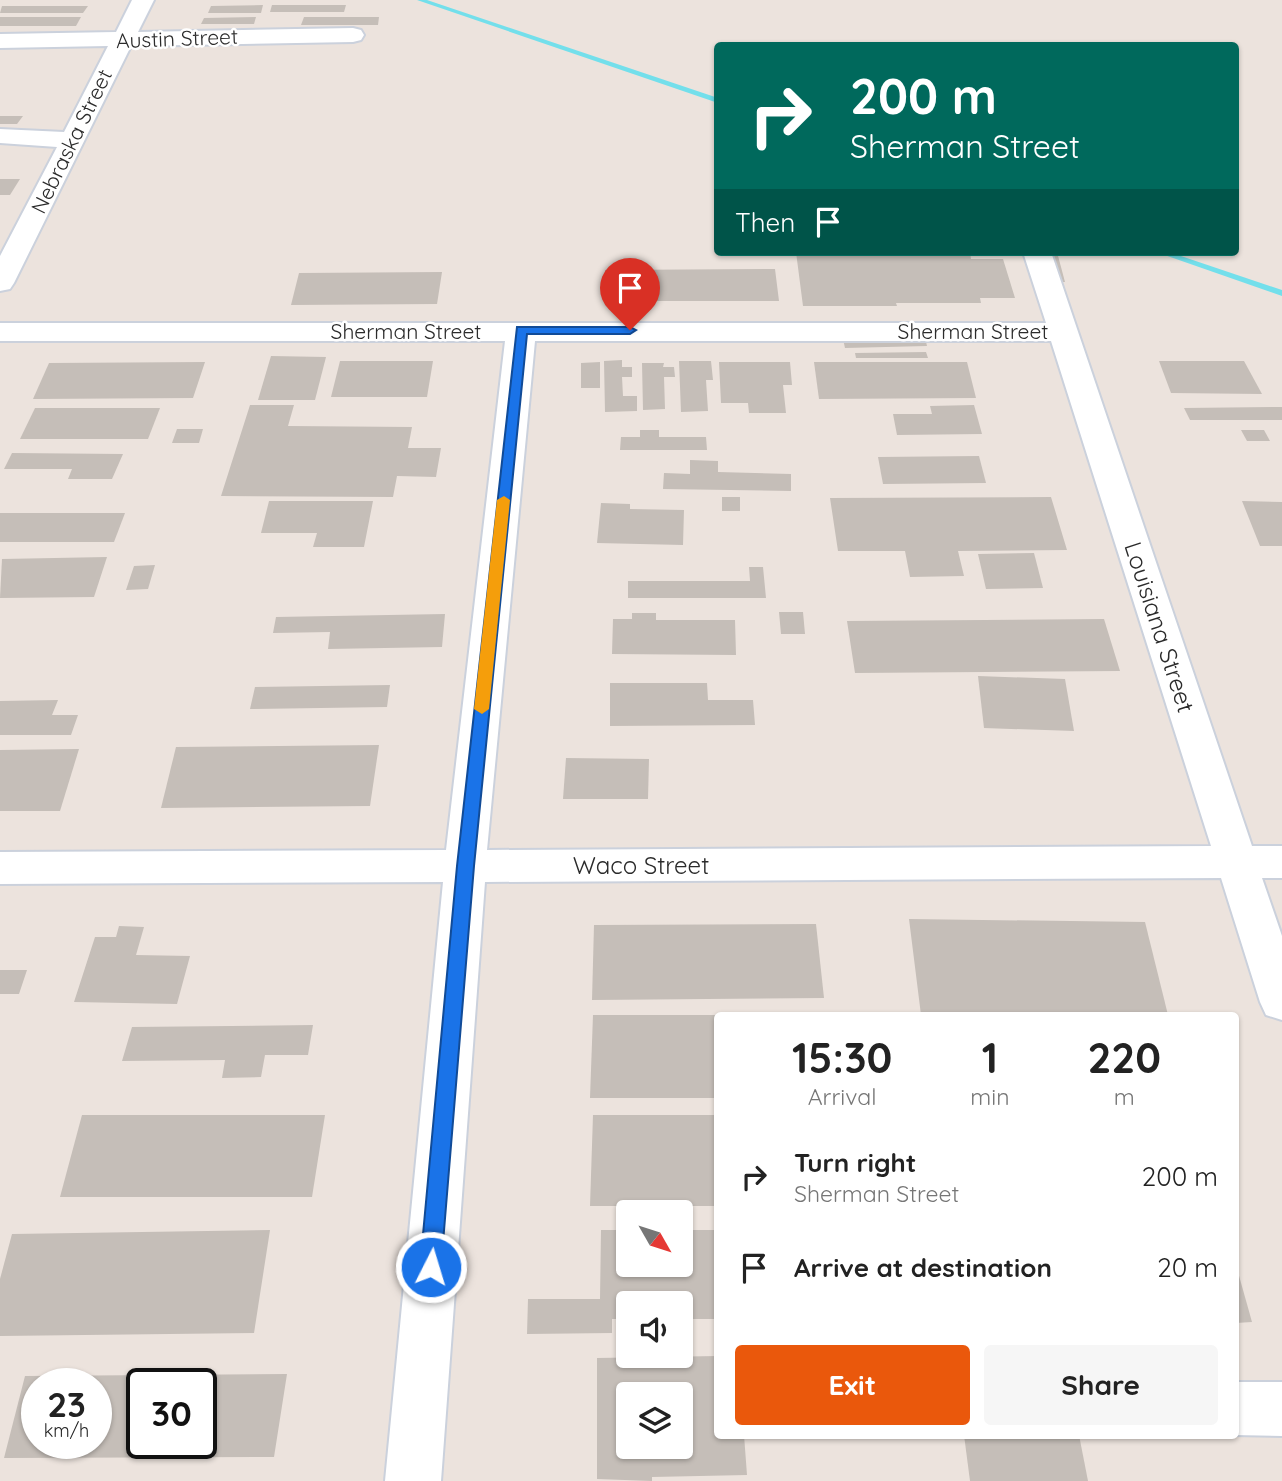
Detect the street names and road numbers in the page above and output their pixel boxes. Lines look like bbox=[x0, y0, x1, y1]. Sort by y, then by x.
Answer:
street label: Austin Street bbox=[116, 23, 238, 53]
street label: Nebraska Street bbox=[25, 65, 117, 217]
street label: Sherman Street bbox=[331, 318, 481, 344]
street label: Sherman Street bbox=[898, 318, 1048, 344]
street label: Louisiana Street bbox=[1118, 538, 1202, 716]
street label: Waco Street bbox=[573, 850, 709, 880]

